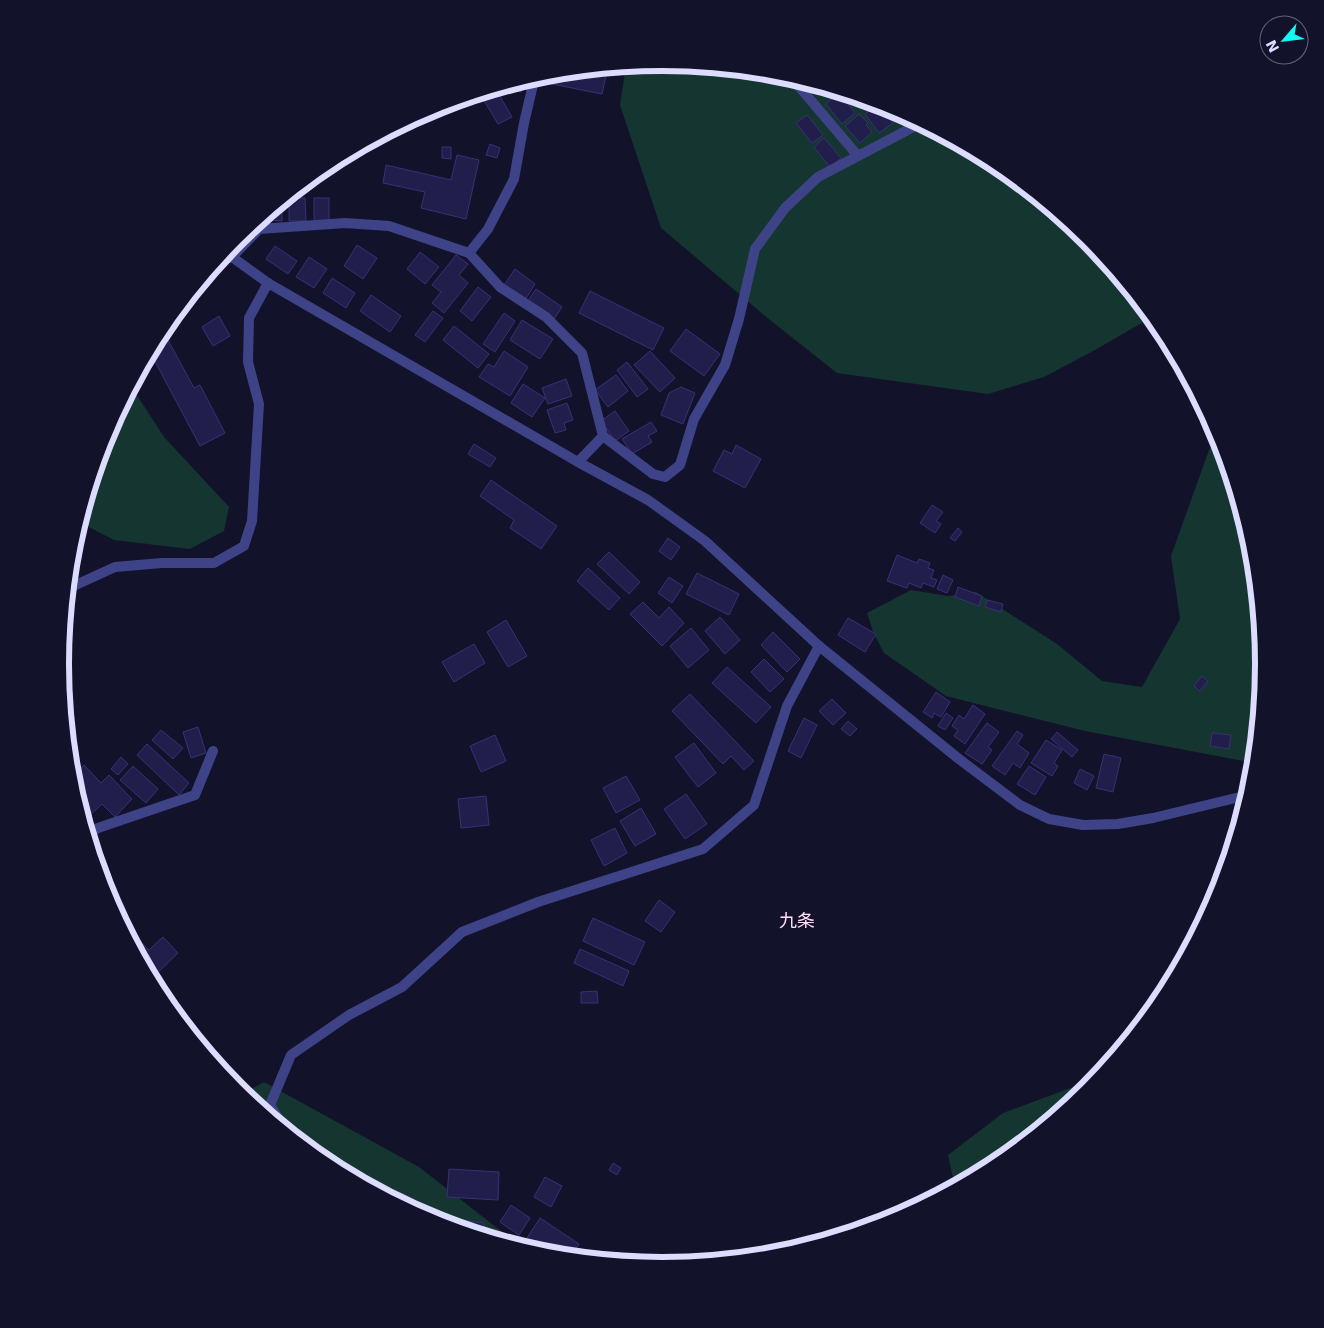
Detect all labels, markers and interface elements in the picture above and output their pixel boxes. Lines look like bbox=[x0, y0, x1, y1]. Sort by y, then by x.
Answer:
north arrow bbox=[1259, 15, 1309, 65]
text: N bbox=[1263, 37, 1282, 55]
district label: 九条 bbox=[779, 910, 815, 931]

